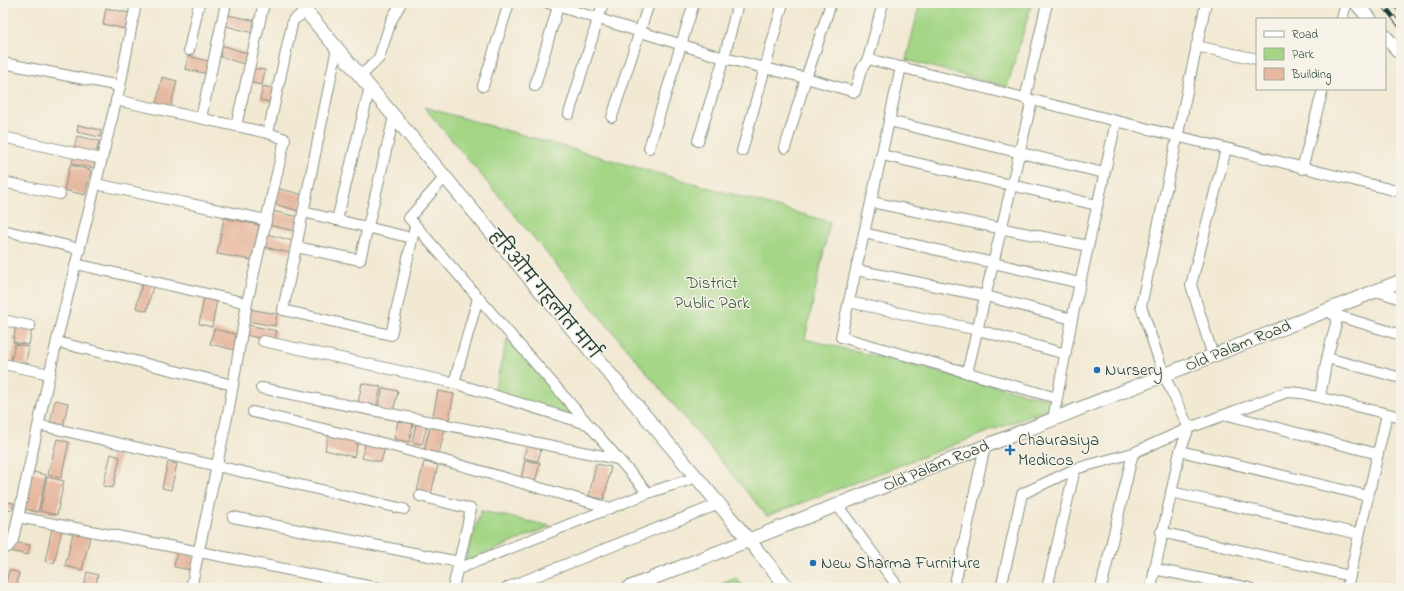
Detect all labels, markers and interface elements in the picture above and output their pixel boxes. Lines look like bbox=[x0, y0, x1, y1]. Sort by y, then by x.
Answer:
legend bbox=[1256, 18, 1386, 90]
text: Road bbox=[1292, 26, 1318, 44]
text: Park bbox=[1292, 46, 1314, 64]
text: Building bbox=[1291, 66, 1331, 85]
street label: हरिओम गहलोत मार्ग bbox=[482, 223, 608, 366]
park label: District Public Park bbox=[674, 271, 750, 316]
street label: Old Palam Road bbox=[1181, 313, 1295, 379]
place label: Nursery bbox=[1105, 358, 1162, 384]
marker: Nursery bbox=[1092, 365, 1102, 375]
place label: Chaurasiya Medicos bbox=[1018, 428, 1099, 473]
street label: Old Palam Road bbox=[879, 433, 993, 499]
marker: Chaurasiya Medicos bbox=[1005, 445, 1015, 455]
place label: New Sharma Furniture bbox=[821, 551, 980, 576]
marker: New Sharma Furniture bbox=[808, 558, 818, 568]

